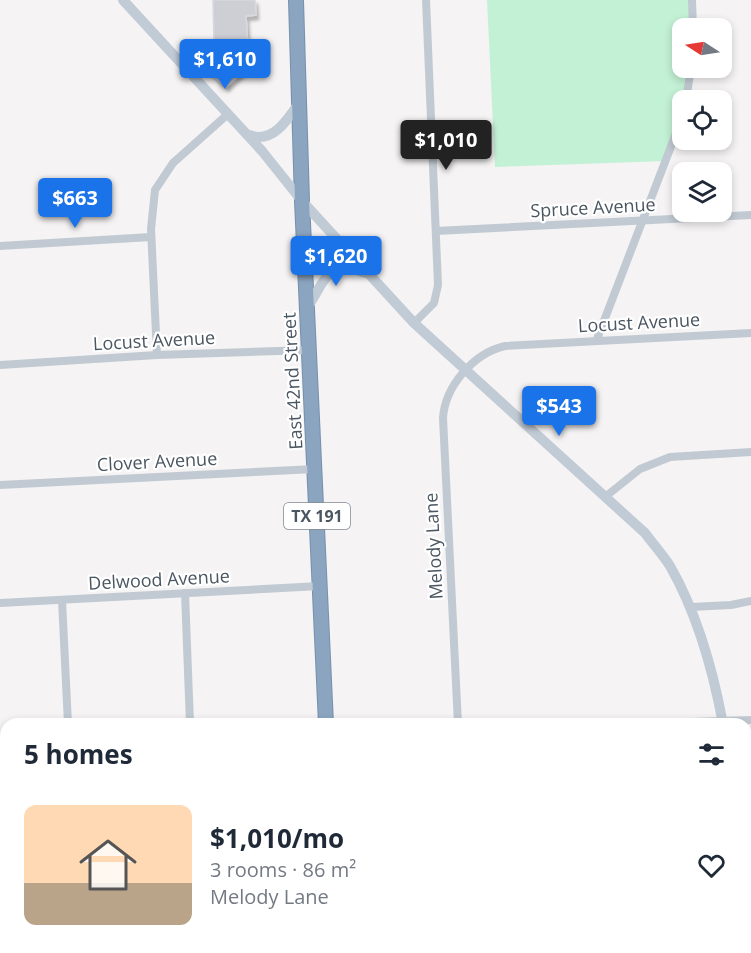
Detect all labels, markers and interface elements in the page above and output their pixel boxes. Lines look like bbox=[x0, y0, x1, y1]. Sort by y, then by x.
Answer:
north arrow bbox=[672, 18, 732, 78]
map controls bbox=[672, 18, 732, 222]
pin: $1,610 bbox=[176, 39, 274, 90]
text: $1,610 bbox=[194, 45, 256, 72]
button: locate bbox=[672, 90, 732, 150]
pin: $1,010 bbox=[397, 120, 495, 171]
text: $1,010 bbox=[415, 126, 477, 153]
button: layers bbox=[672, 162, 732, 222]
pin: $663 bbox=[39, 178, 111, 229]
text: $663 bbox=[52, 184, 98, 211]
street label: Spruce Avenue bbox=[530, 192, 656, 222]
pin: $1,620 bbox=[287, 236, 385, 287]
text: $1,620 bbox=[305, 242, 367, 269]
street label: Locust Avenue bbox=[577, 307, 701, 337]
street label: East 42nd Street bbox=[276, 312, 308, 450]
street label: Locust Avenue bbox=[92, 325, 216, 355]
pin: $543 bbox=[523, 386, 595, 437]
text: $543 bbox=[536, 392, 582, 419]
street label: Clover Avenue bbox=[96, 446, 218, 476]
street label: Melody Lane bbox=[418, 492, 448, 600]
road number: TX 191 bbox=[284, 503, 350, 529]
street label: Delwood Avenue bbox=[88, 563, 230, 595]
text: 5 homes bbox=[24, 736, 133, 772]
icon: filters bbox=[695, 738, 728, 771]
text: $1,010/mo bbox=[210, 820, 344, 856]
icon: home bbox=[72, 829, 144, 901]
icon: heart bbox=[695, 849, 728, 882]
text: 3 rooms · 86 m² bbox=[210, 856, 356, 883]
text: Melody Lane bbox=[210, 883, 329, 910]

